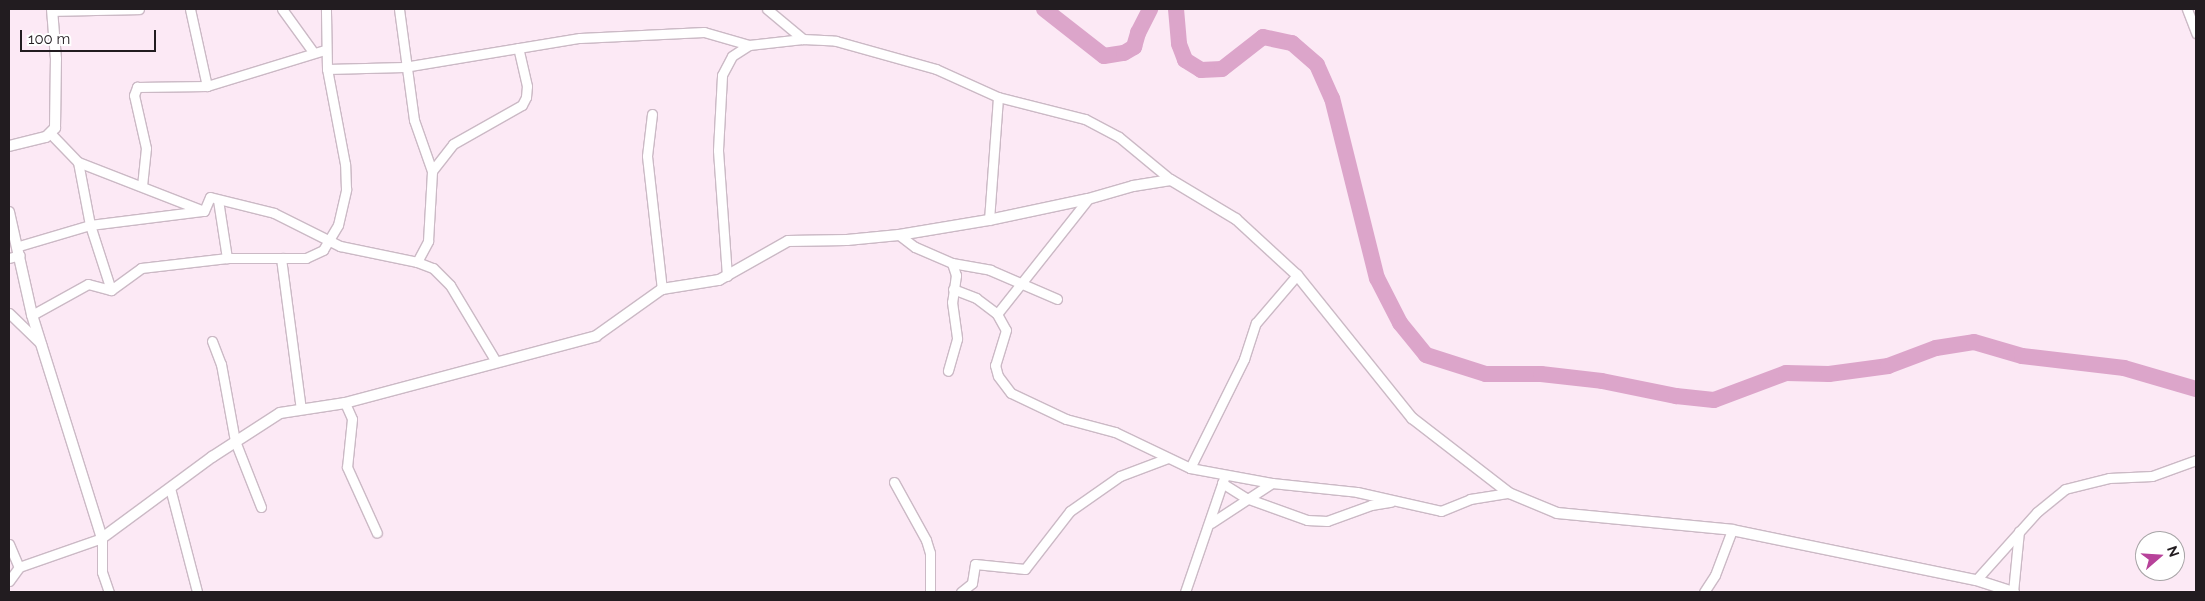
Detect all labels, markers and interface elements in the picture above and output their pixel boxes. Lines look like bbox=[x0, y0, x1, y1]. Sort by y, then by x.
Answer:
scale bar bbox=[22, 20, 159, 52]
text: 100 m bbox=[28, 30, 70, 48]
north arrow bbox=[2135, 531, 2185, 581]
text: N bbox=[2164, 544, 2183, 559]

